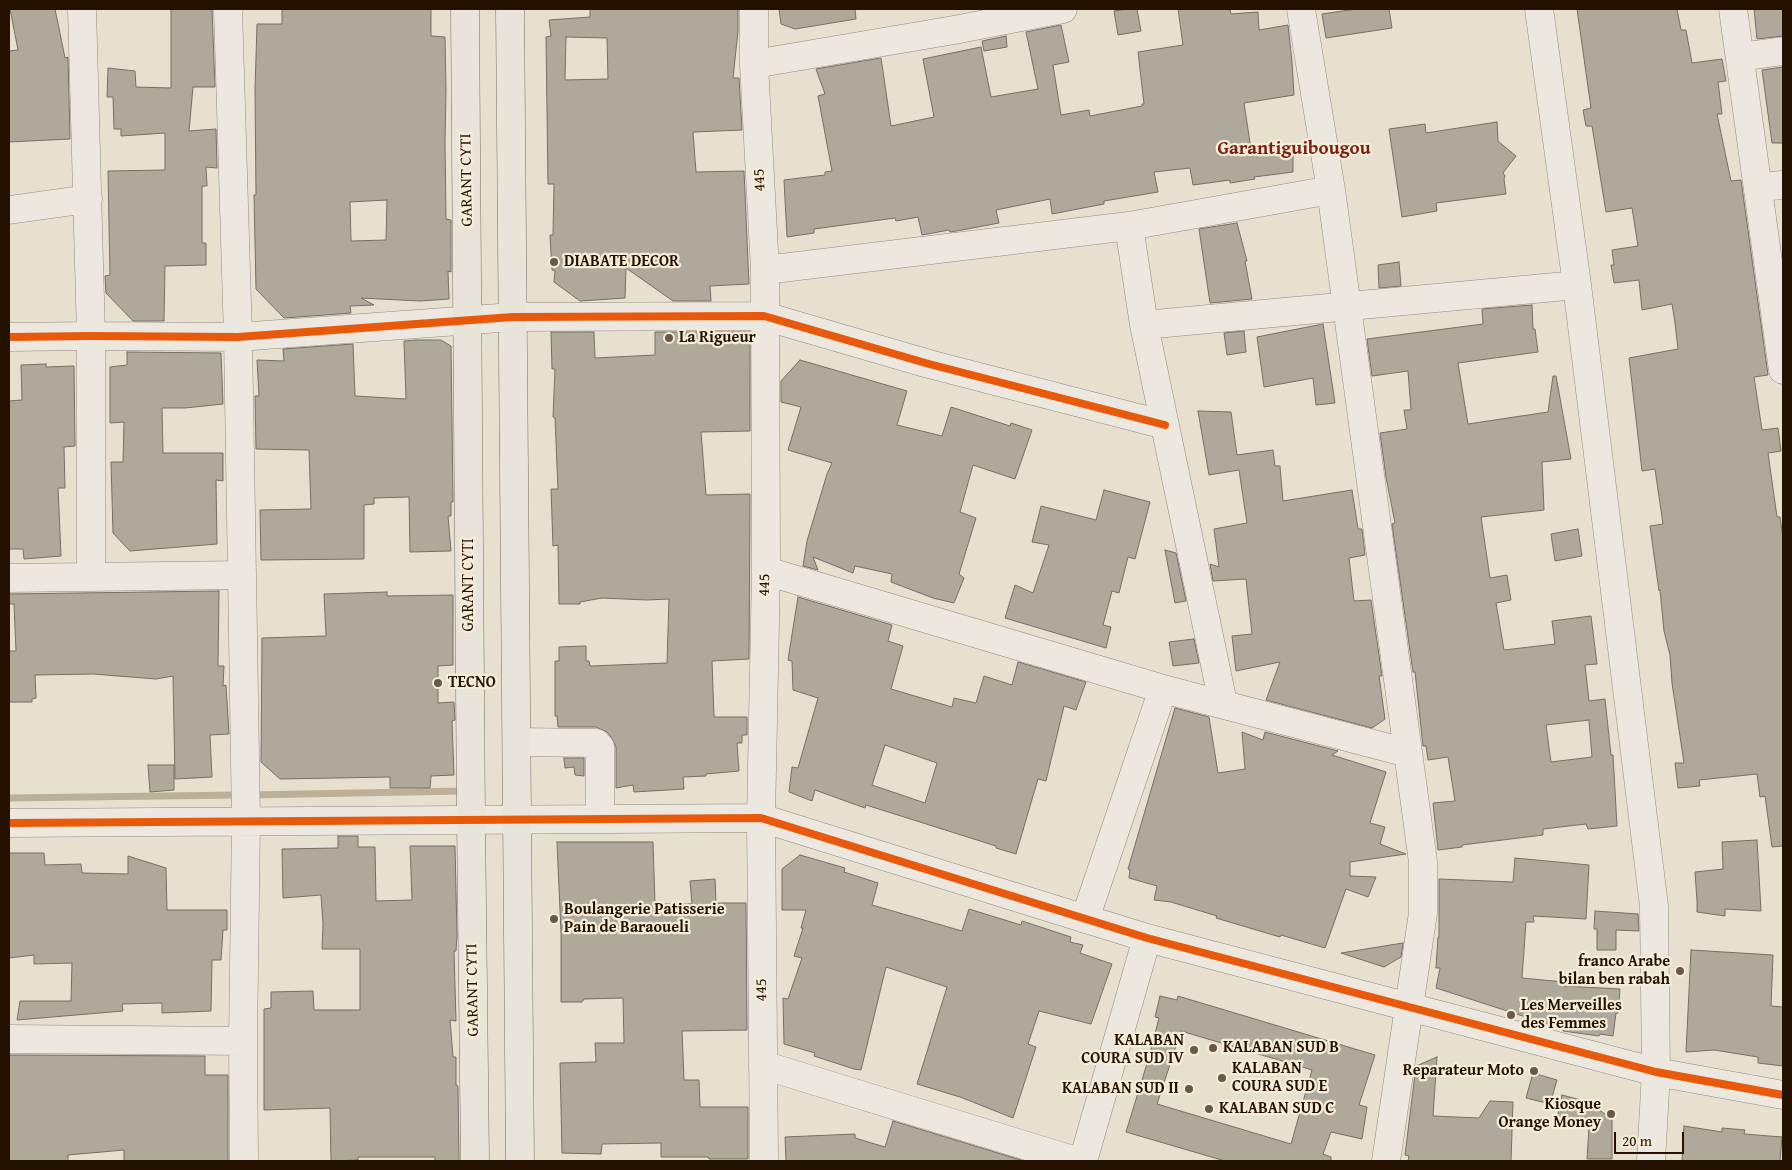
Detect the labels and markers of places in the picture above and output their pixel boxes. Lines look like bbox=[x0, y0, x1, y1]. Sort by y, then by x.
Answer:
place label: DIABATE DECOR bbox=[564, 252, 679, 272]
marker: DIABATE DECOR bbox=[548, 256, 560, 268]
place label: La Rigueur bbox=[679, 328, 756, 348]
marker: La Rigueur bbox=[663, 332, 675, 344]
place label: TECNO bbox=[448, 673, 496, 693]
marker: TECNO bbox=[432, 677, 444, 689]
place label: Boulangerie Patisserie Pain de Baraoueli bbox=[564, 900, 724, 938]
marker: Boulangerie Patisserie Pain de Baraoueli bbox=[548, 913, 560, 925]
place label: franco Arabe bilan ben rabah bbox=[1559, 952, 1670, 990]
marker: franco Arabe bilan ben rabah bbox=[1674, 965, 1686, 977]
place label: Les Merveilles des Femmes bbox=[1521, 996, 1622, 1034]
marker: Les Merveilles des Femmes bbox=[1505, 1009, 1517, 1021]
place label: KALABAN COURA SUD IV bbox=[1081, 1031, 1184, 1069]
place label: KALABAN SUD B bbox=[1223, 1038, 1339, 1058]
marker: KALABAN SUD B bbox=[1207, 1042, 1219, 1054]
marker: KALABAN COURA SUD IV bbox=[1188, 1044, 1200, 1056]
place label: KALABAN COURA SUD E bbox=[1232, 1059, 1327, 1097]
place label: Reparateur Moto bbox=[1403, 1061, 1524, 1081]
marker: Reparateur Moto bbox=[1528, 1065, 1540, 1077]
marker: KALABAN COURA SUD E bbox=[1216, 1072, 1228, 1084]
place label: KALABAN SUD II bbox=[1062, 1079, 1179, 1099]
marker: KALABAN SUD II bbox=[1183, 1083, 1195, 1095]
place label: Kiosque Orange Money bbox=[1498, 1095, 1601, 1133]
place label: KALABAN SUD C bbox=[1219, 1099, 1334, 1119]
marker: KALABAN SUD C bbox=[1203, 1103, 1215, 1115]
marker: Kiosque Orange Money bbox=[1605, 1108, 1617, 1120]

